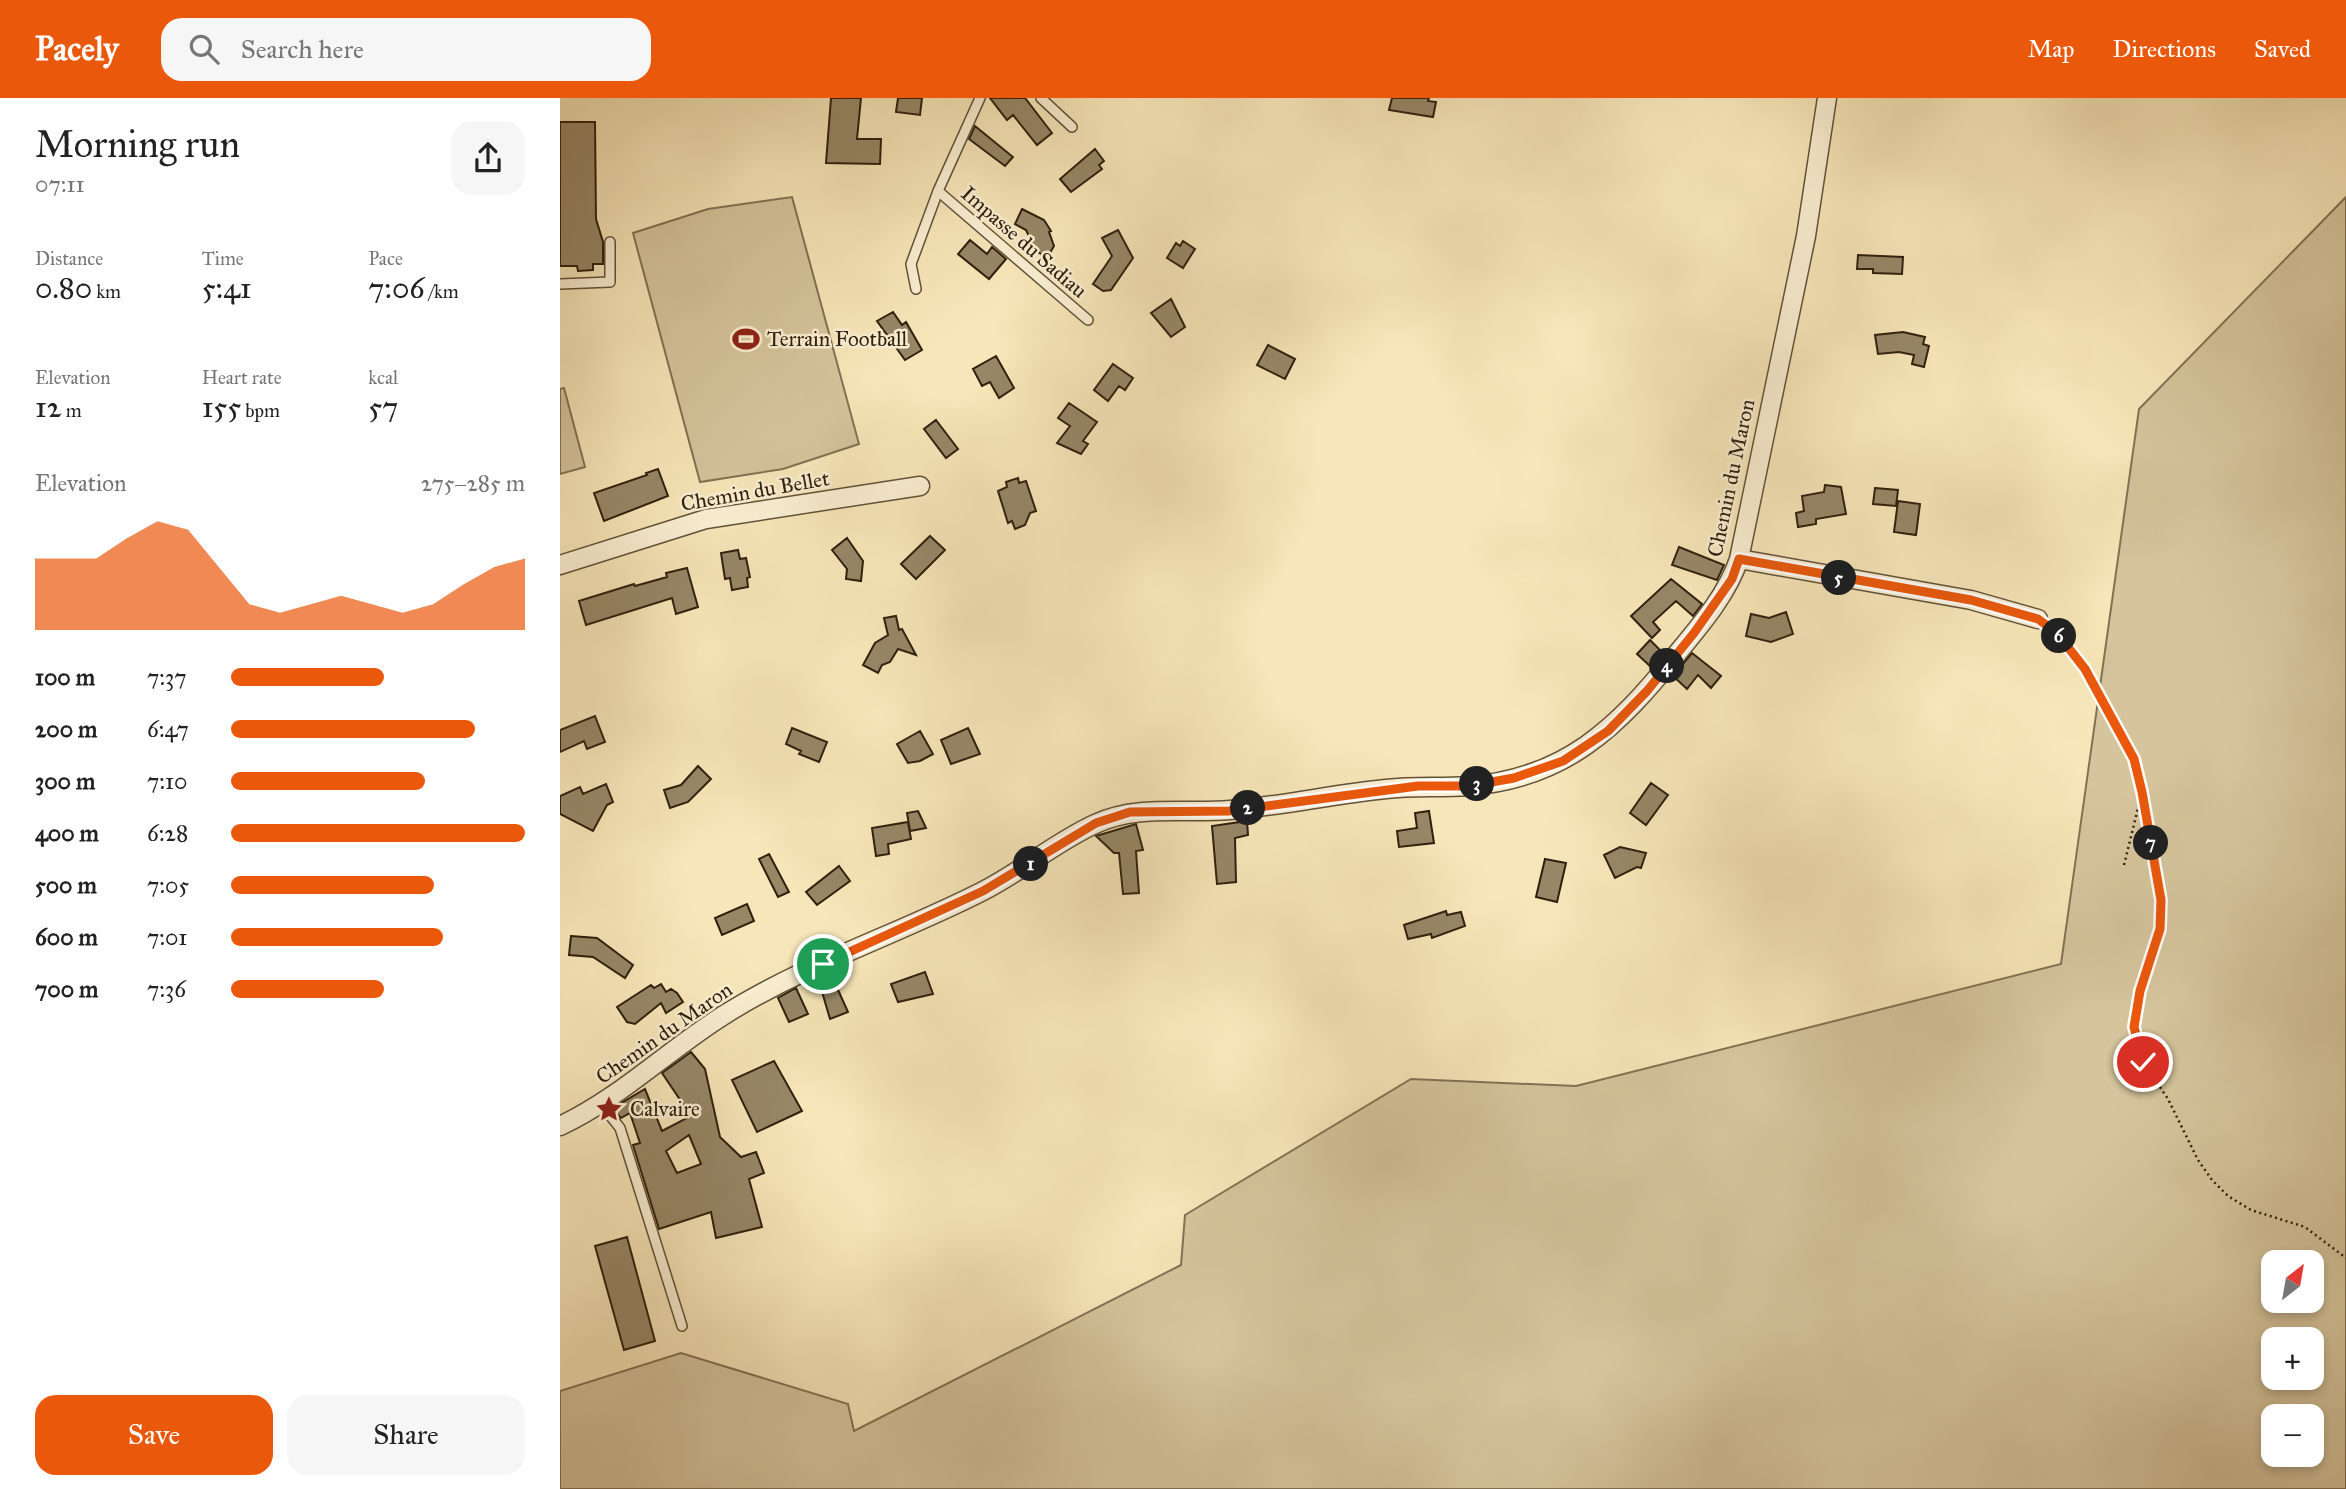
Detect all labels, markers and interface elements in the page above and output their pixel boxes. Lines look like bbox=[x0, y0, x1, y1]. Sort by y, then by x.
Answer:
search box bbox=[161, 18, 651, 81]
text: Pacely bbox=[35, 29, 119, 69]
icon: search bbox=[185, 30, 223, 68]
text: Search here bbox=[241, 33, 364, 65]
text: Map bbox=[2028, 34, 2075, 64]
text: Directions bbox=[2113, 34, 2216, 64]
text: Saved bbox=[2254, 34, 2311, 64]
text: Morning run bbox=[35, 121, 240, 167]
button: share bbox=[451, 121, 525, 195]
text: 07:11 bbox=[35, 170, 85, 198]
street label: Impasse du Sadiau bbox=[956, 180, 1092, 304]
text: Distance bbox=[35, 247, 103, 270]
text: Time bbox=[202, 247, 244, 270]
text: Pace bbox=[368, 247, 403, 270]
text: 0.80 bbox=[35, 270, 92, 306]
text: 5:41 bbox=[202, 270, 252, 306]
text: 7:06 bbox=[368, 270, 425, 306]
text: km bbox=[92, 280, 121, 303]
text: /km bbox=[425, 280, 459, 303]
sports icon: Terrain Football bbox=[731, 324, 761, 354]
place label: Terrain Football bbox=[767, 326, 908, 352]
text: Elevation bbox=[35, 366, 110, 389]
text: Heart rate bbox=[202, 366, 282, 389]
text: kcal bbox=[368, 366, 398, 389]
text: 12 bbox=[35, 389, 62, 425]
text: 155 bbox=[202, 389, 241, 425]
text: 57 bbox=[368, 389, 398, 425]
street label: Chemin du Maron bbox=[1702, 397, 1760, 559]
text: m bbox=[62, 399, 82, 422]
text: bpm bbox=[241, 399, 280, 422]
street label: Chemin du Bellet bbox=[679, 465, 832, 517]
text: Elevation bbox=[35, 469, 126, 497]
text: 275–285 m bbox=[421, 469, 525, 497]
pin: 5 bbox=[1822, 560, 1856, 596]
text: 5 bbox=[1834, 566, 1843, 589]
pin: 6 bbox=[2042, 618, 2076, 654]
text: 6 bbox=[2054, 624, 2063, 647]
pin: 4 bbox=[1650, 648, 1684, 684]
text: 4 bbox=[1661, 654, 1672, 677]
text: 100 m bbox=[35, 663, 95, 691]
text: 7:37 bbox=[147, 663, 187, 691]
text: 200 m bbox=[35, 715, 97, 743]
text: 6:47 bbox=[147, 715, 189, 743]
pin: 3 bbox=[1460, 766, 1494, 802]
text: 300 m bbox=[35, 767, 95, 795]
text: 7:10 bbox=[147, 767, 187, 795]
text: 3 bbox=[1473, 772, 1480, 795]
pin: 2 bbox=[1230, 790, 1266, 826]
text: 2 bbox=[1243, 796, 1252, 819]
text: 400 m bbox=[35, 819, 99, 847]
text: 6:28 bbox=[147, 819, 188, 847]
pin: 7 bbox=[2134, 826, 2168, 860]
text: 7 bbox=[2145, 831, 2156, 854]
pin: 1 bbox=[1014, 846, 1049, 882]
text: 1 bbox=[1027, 852, 1034, 875]
text: 500 m bbox=[35, 871, 97, 899]
text: 7:05 bbox=[147, 871, 189, 899]
text: 600 m bbox=[35, 923, 98, 951]
text: 7:01 bbox=[147, 923, 187, 951]
pin bbox=[793, 934, 853, 994]
icon: arrive bbox=[804, 945, 842, 983]
text: 700 m bbox=[35, 975, 98, 1003]
text: 7:36 bbox=[147, 975, 186, 1003]
street label: Chemin du Maron bbox=[591, 976, 737, 1090]
pin bbox=[2113, 1032, 2173, 1092]
icon: check bbox=[2124, 1043, 2162, 1081]
place icon: Calvaire bbox=[594, 1094, 624, 1124]
place label: Calvaire bbox=[630, 1096, 700, 1122]
north arrow bbox=[2261, 1250, 2324, 1312]
map controls bbox=[2261, 1250, 2324, 1467]
button: + bbox=[2261, 1327, 2324, 1390]
button: Save bbox=[35, 1395, 273, 1475]
button: Share bbox=[287, 1395, 525, 1475]
button: − bbox=[2261, 1404, 2324, 1467]

